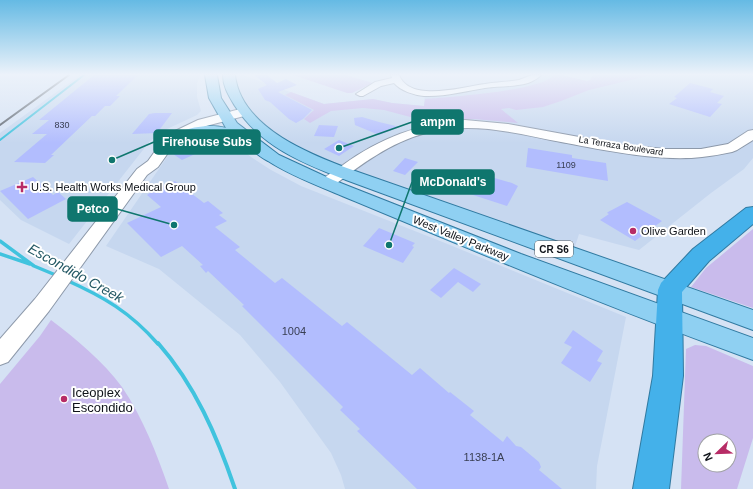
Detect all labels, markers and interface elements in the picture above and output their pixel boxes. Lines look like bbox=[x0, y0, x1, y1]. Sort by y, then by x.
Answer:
callout: ampm bbox=[412, 110, 463, 134]
text: ampm bbox=[420, 115, 456, 129]
house number: 830 bbox=[54, 120, 70, 130]
callout: Firehouse Subs bbox=[154, 130, 260, 154]
street label: La Terraza Boulevard bbox=[578, 134, 664, 158]
text: Firehouse Subs bbox=[162, 135, 252, 149]
house number: 1109 bbox=[556, 160, 576, 170]
callout: McDonald's bbox=[412, 170, 494, 194]
text: McDonald's bbox=[420, 175, 487, 189]
marker: U.S. Health Works Medical Group bbox=[16, 181, 28, 193]
place label: U.S. Health Works Medical Group bbox=[31, 181, 196, 193]
callout: Petco bbox=[68, 197, 117, 221]
text: Petco bbox=[77, 202, 109, 216]
street label: West Valley Parkway bbox=[411, 213, 511, 263]
place label: Olive Garden bbox=[641, 225, 706, 237]
marker: Olive Garden bbox=[628, 226, 638, 236]
water label: Escondido Creek bbox=[25, 240, 127, 306]
road number: CR S6 bbox=[535, 241, 573, 257]
house number: 1004 bbox=[282, 325, 306, 337]
place label: Iceoplex Escondido bbox=[72, 385, 133, 415]
marker: Iceoplex Escondido bbox=[59, 394, 69, 404]
north arrow bbox=[697, 433, 737, 473]
house number: 1138-1A bbox=[464, 451, 505, 463]
text: N bbox=[701, 451, 715, 463]

